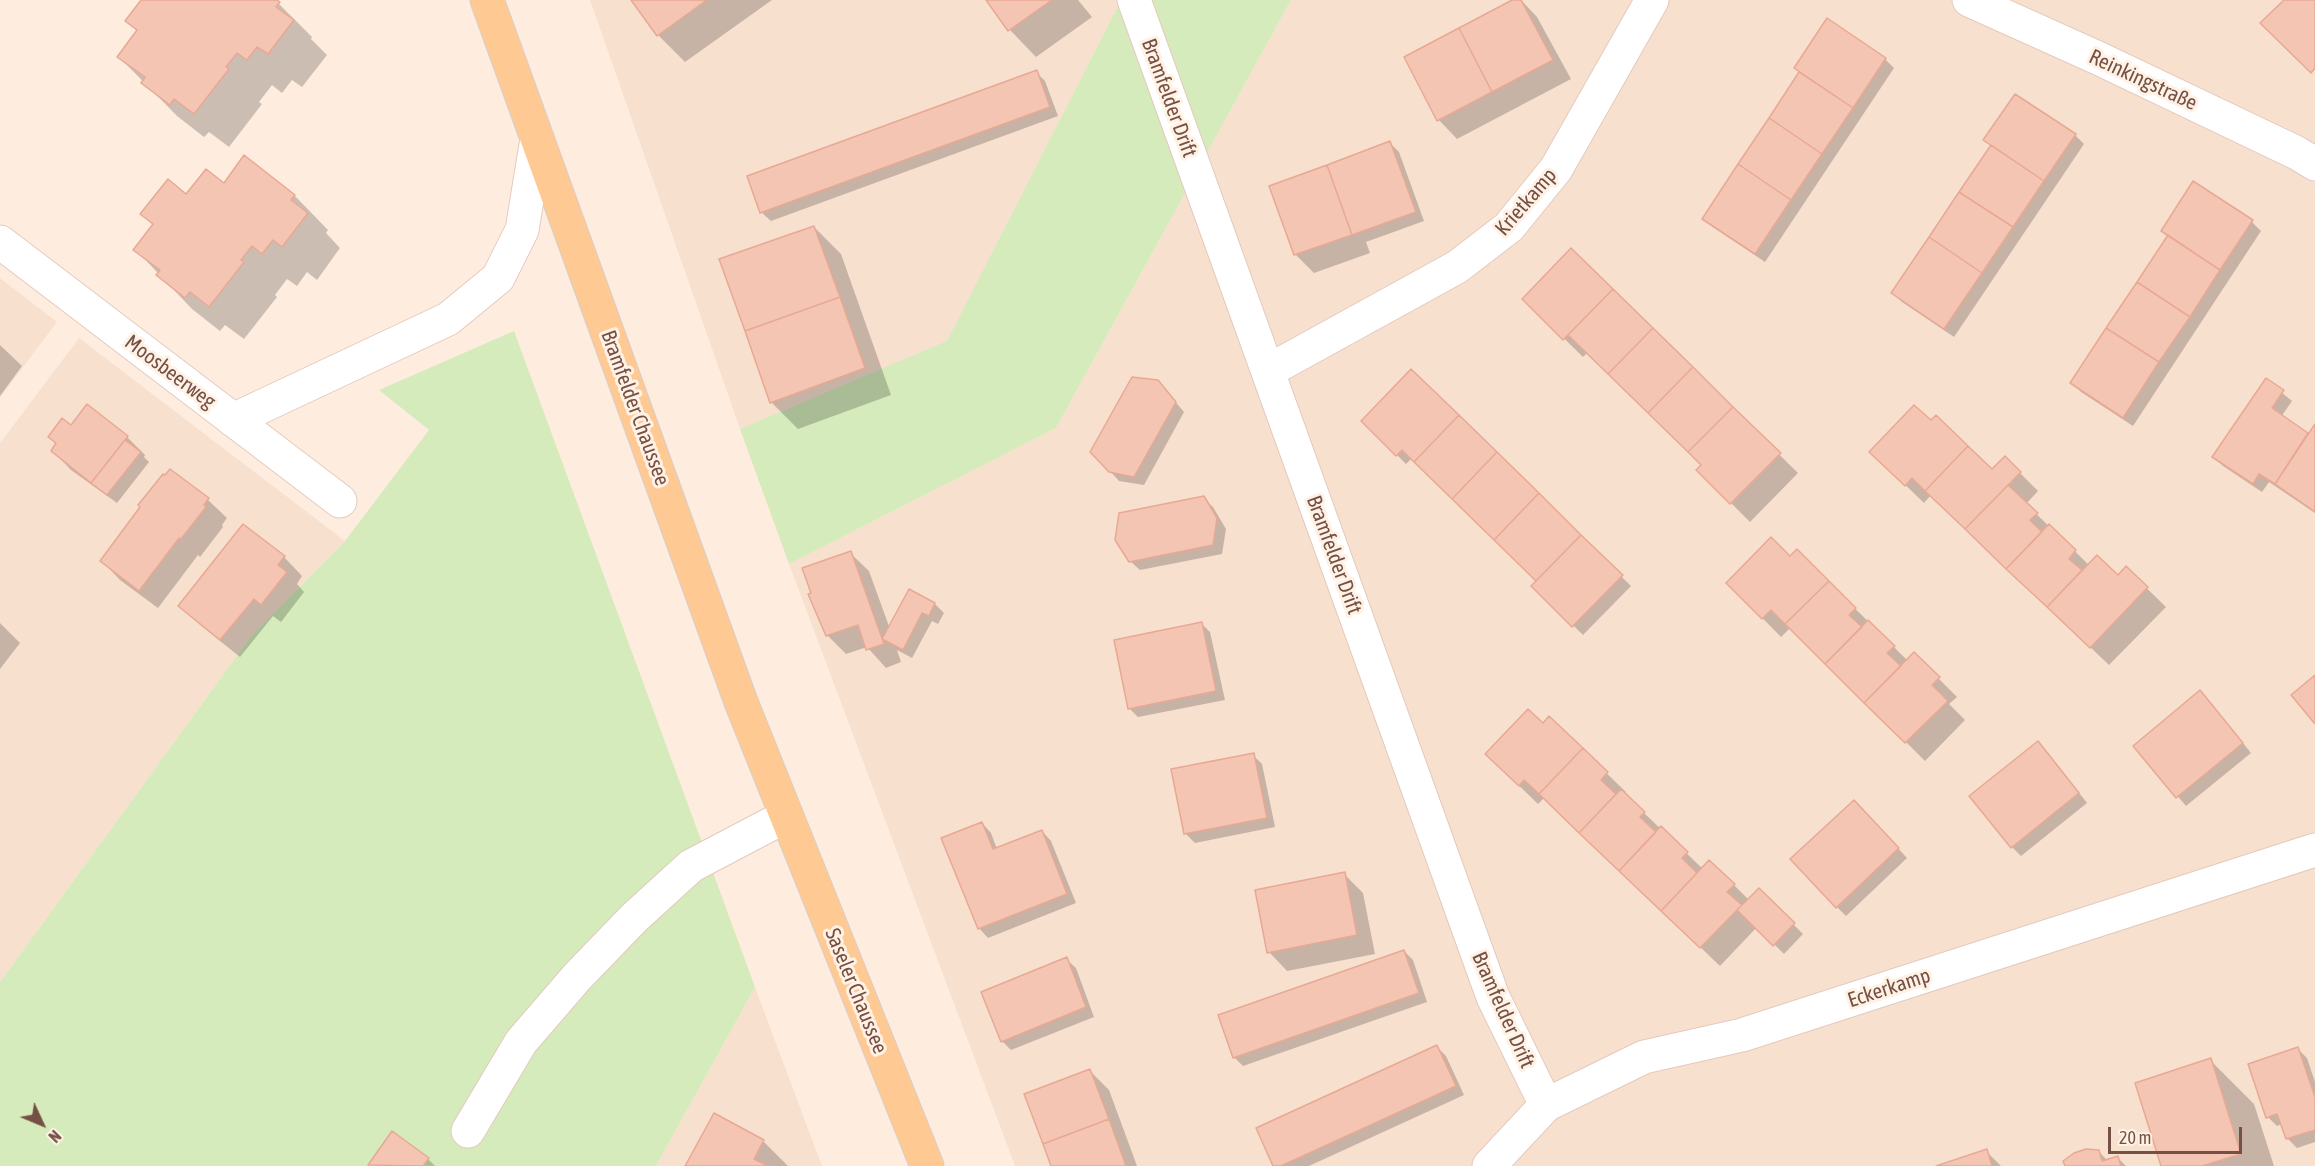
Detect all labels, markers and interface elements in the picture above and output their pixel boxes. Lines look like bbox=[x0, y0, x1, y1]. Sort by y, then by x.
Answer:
street label: Bramfelder Drift bbox=[1136, 35, 1202, 161]
street label: Reinkingstraße bbox=[2085, 44, 2201, 116]
street label: Krietkamp bbox=[1490, 163, 1562, 241]
street label: Bramfelder Chaussee bbox=[595, 327, 675, 489]
street label: Moosbeerweg bbox=[120, 330, 220, 414]
street label: Bramfelder Drift bbox=[1301, 492, 1367, 618]
street label: Saseler Chaussee bbox=[819, 925, 893, 1057]
street label: Bramfelder Drift bbox=[1466, 948, 1540, 1072]
street label: Eckerkamp bbox=[1845, 963, 1933, 1013]
north arrow bbox=[12, 1094, 72, 1154]
scale bar bbox=[2111, 1115, 2244, 1153]
text: N bbox=[45, 1127, 65, 1146]
text: 20 m bbox=[2119, 1127, 2151, 1148]

